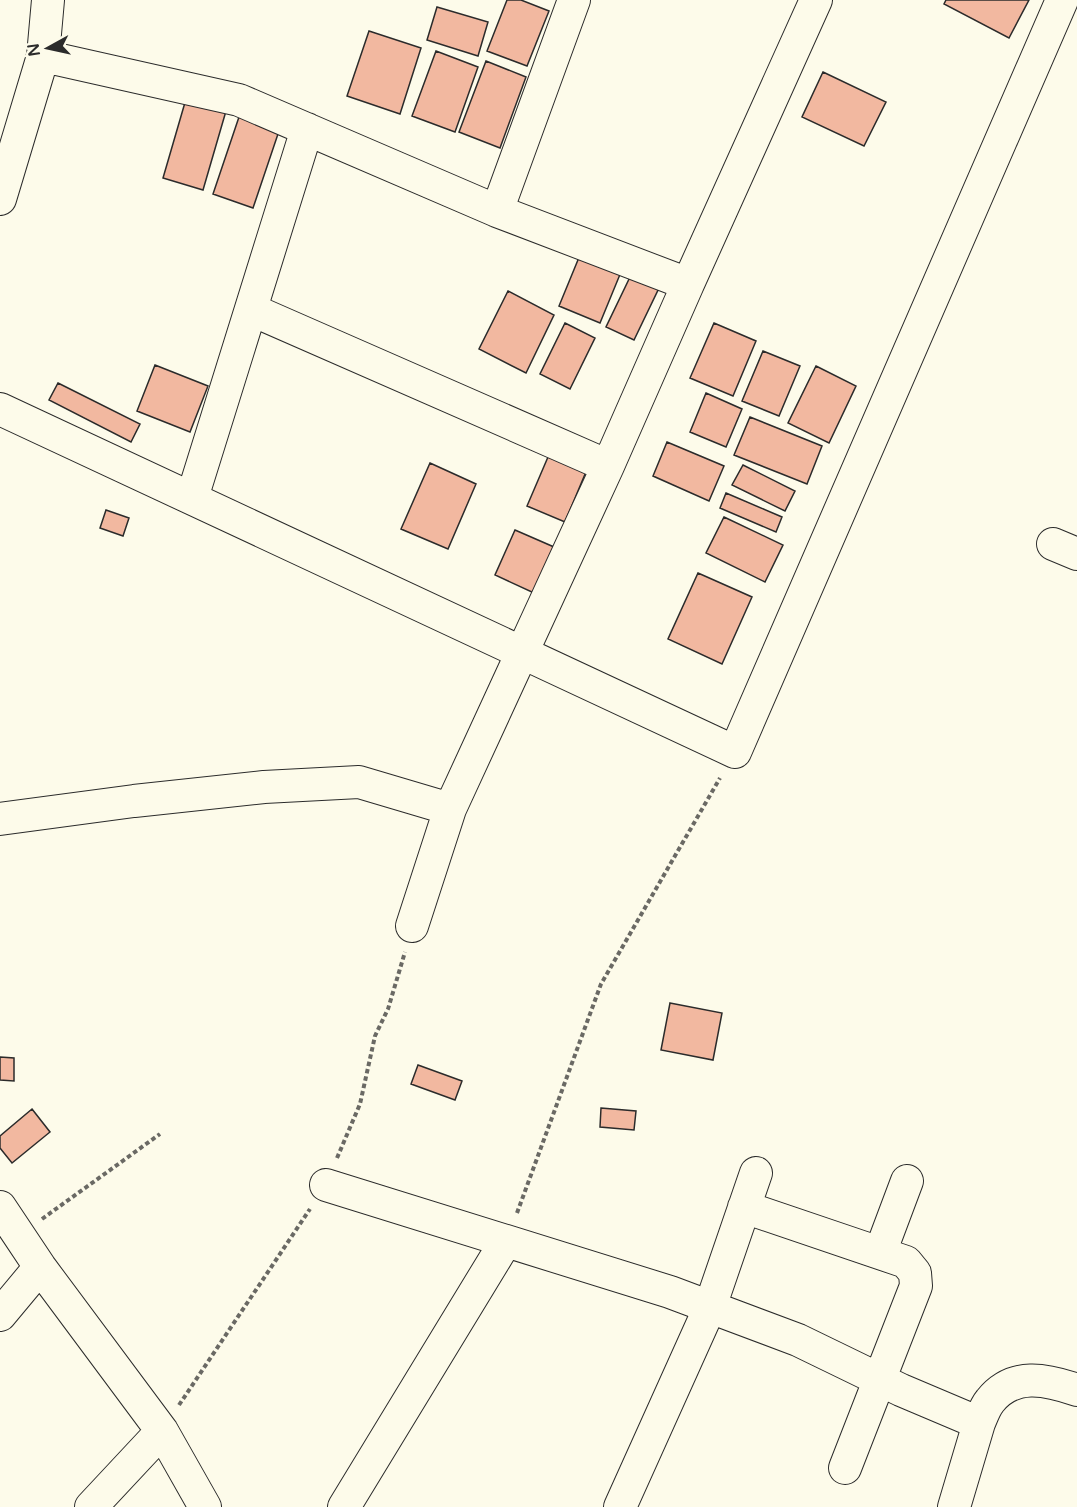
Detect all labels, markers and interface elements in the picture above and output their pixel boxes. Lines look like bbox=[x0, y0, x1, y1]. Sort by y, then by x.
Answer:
north arrow bbox=[18, 18, 78, 78]
text: N bbox=[23, 42, 45, 58]

